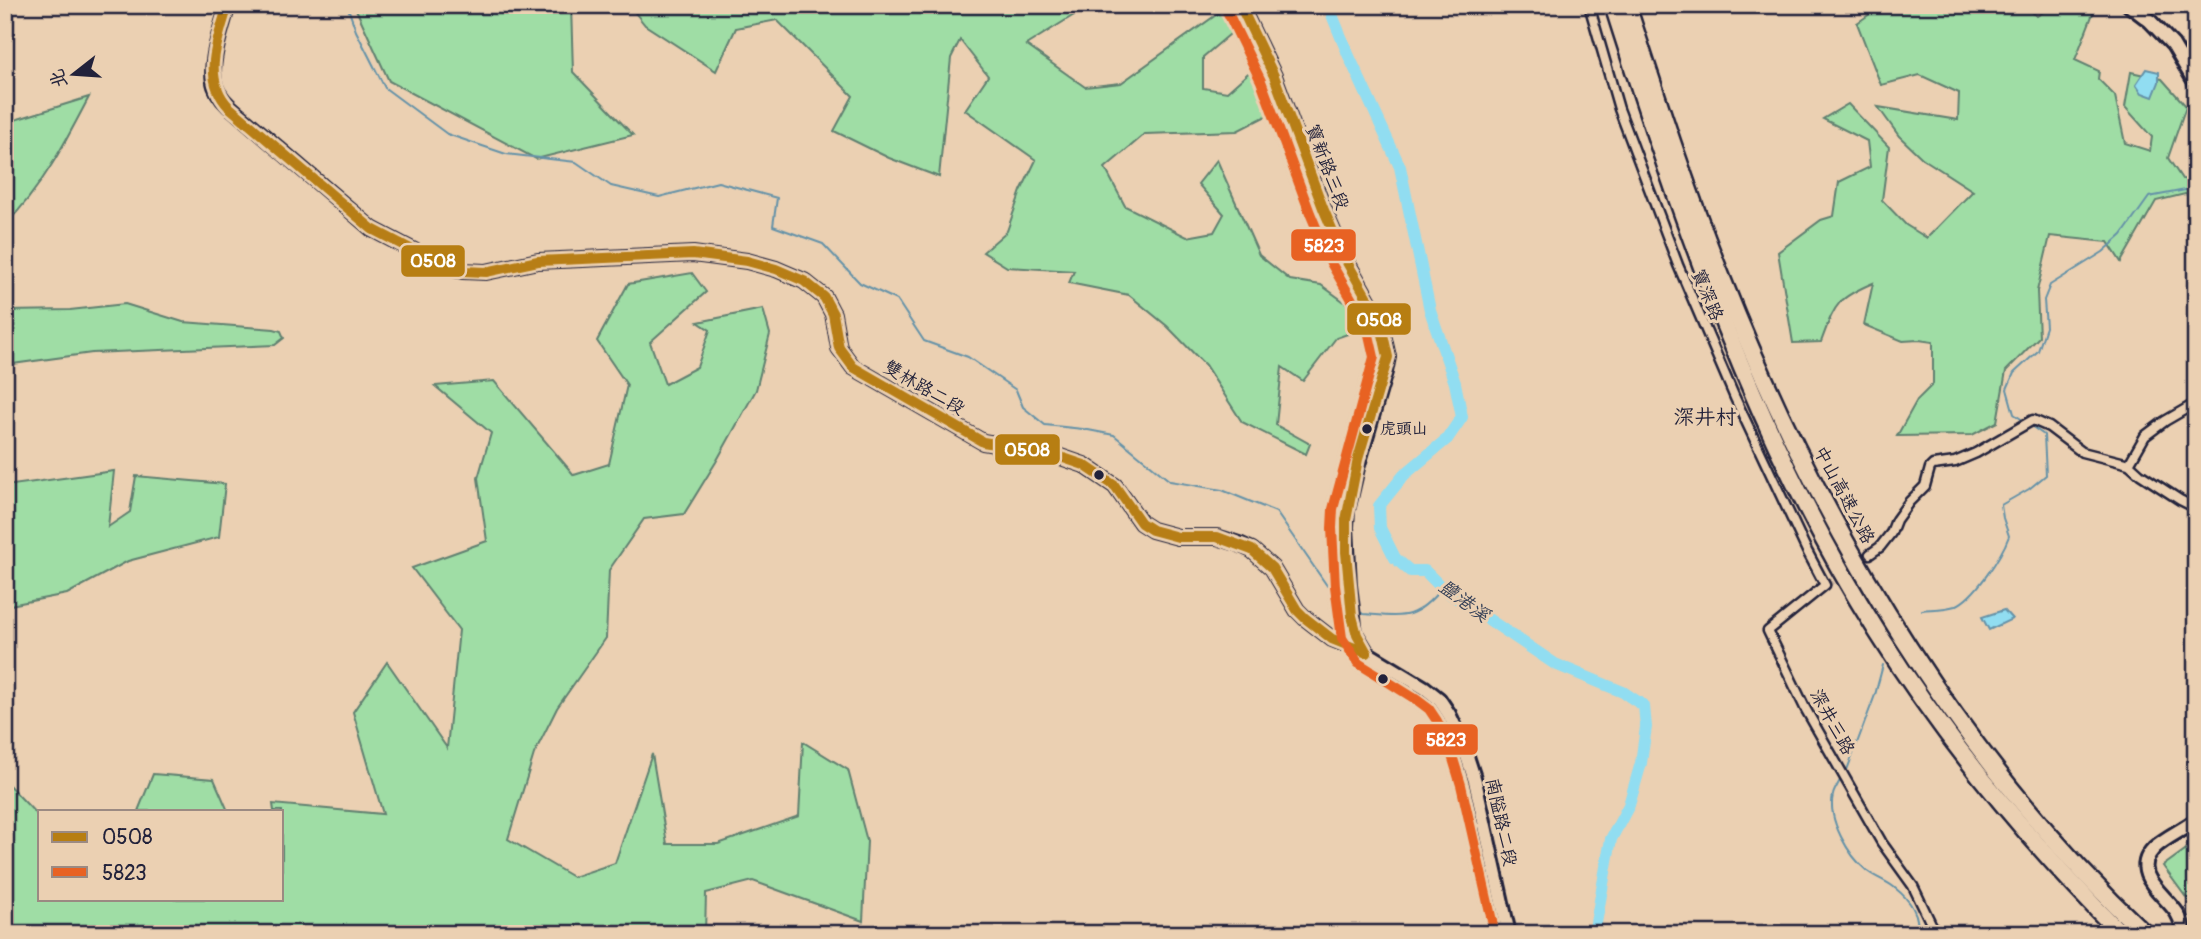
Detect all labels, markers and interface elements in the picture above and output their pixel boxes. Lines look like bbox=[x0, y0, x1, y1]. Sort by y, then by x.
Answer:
north arrow bbox=[38, 38, 108, 108]
text: 北 bbox=[44, 66, 73, 91]
street label: 寶新路三段 bbox=[1300, 121, 1354, 213]
line badge: 5823 bbox=[1290, 228, 1357, 262]
text: 5823 bbox=[1304, 234, 1344, 258]
line badge: 0508 bbox=[400, 244, 466, 278]
text: 0508 bbox=[410, 249, 456, 273]
street label: 寶深路 bbox=[1686, 266, 1728, 324]
line badge: 0508 bbox=[1346, 302, 1412, 336]
text: 0508 bbox=[1356, 308, 1402, 332]
street label: 雙林路二段 bbox=[879, 356, 969, 420]
district label: 深井村 bbox=[1674, 404, 1737, 431]
place label: 虎頭山 bbox=[1380, 419, 1428, 439]
marker: 虎頭山 bbox=[1360, 422, 1374, 436]
line badge: 0508 bbox=[994, 433, 1061, 466]
text: 0508 bbox=[1004, 438, 1050, 462]
street label: 中山高速公路 bbox=[1808, 442, 1880, 548]
unlabelled marker bbox=[1092, 468, 1106, 482]
water label: 鹽港溪 bbox=[1434, 575, 1495, 628]
unlabelled marker bbox=[1376, 672, 1390, 686]
street label: 深井三路 bbox=[1804, 685, 1860, 759]
line badge: 5823 bbox=[1412, 723, 1479, 756]
text: 5823 bbox=[1426, 728, 1466, 752]
street label: 南隘路二段 bbox=[1480, 776, 1522, 868]
legend bbox=[38, 810, 284, 900]
text: 0508 bbox=[102, 824, 153, 851]
text: 5823 bbox=[102, 860, 147, 887]

